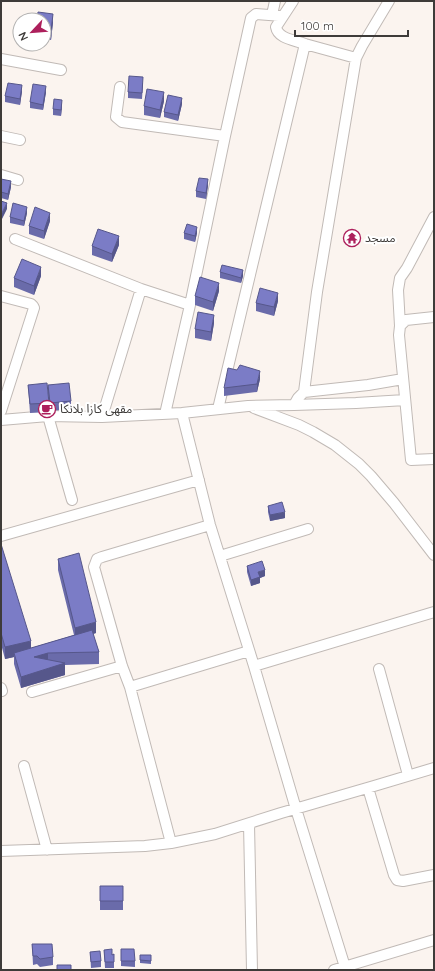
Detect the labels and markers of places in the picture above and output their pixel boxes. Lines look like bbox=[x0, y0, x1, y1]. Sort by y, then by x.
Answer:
temple icon: مسجد bbox=[342, 228, 362, 248]
place label: مسجد bbox=[365, 230, 396, 245]
cafe icon: مقهى كازا بلانكا bbox=[37, 399, 57, 419]
place label: مقهى كازا بلانكا bbox=[60, 401, 132, 416]

